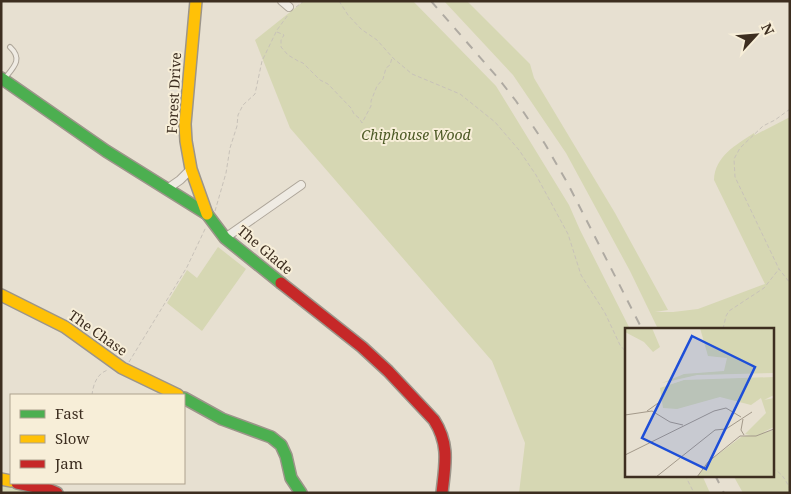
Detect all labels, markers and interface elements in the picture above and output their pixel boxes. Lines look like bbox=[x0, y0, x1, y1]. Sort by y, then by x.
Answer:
north arrow bbox=[731, 10, 781, 60]
text: N bbox=[757, 20, 779, 38]
street label: Forest Drive bbox=[162, 52, 185, 134]
park label: Chiphouse Wood bbox=[361, 125, 472, 144]
street label: The Glade bbox=[234, 221, 297, 278]
street label: The Chase bbox=[65, 305, 131, 360]
inset map bbox=[625, 328, 774, 476]
legend bbox=[10, 394, 185, 484]
text: Fast bbox=[55, 403, 84, 423]
text: Slow bbox=[55, 428, 89, 448]
text: Jam bbox=[54, 453, 83, 473]

